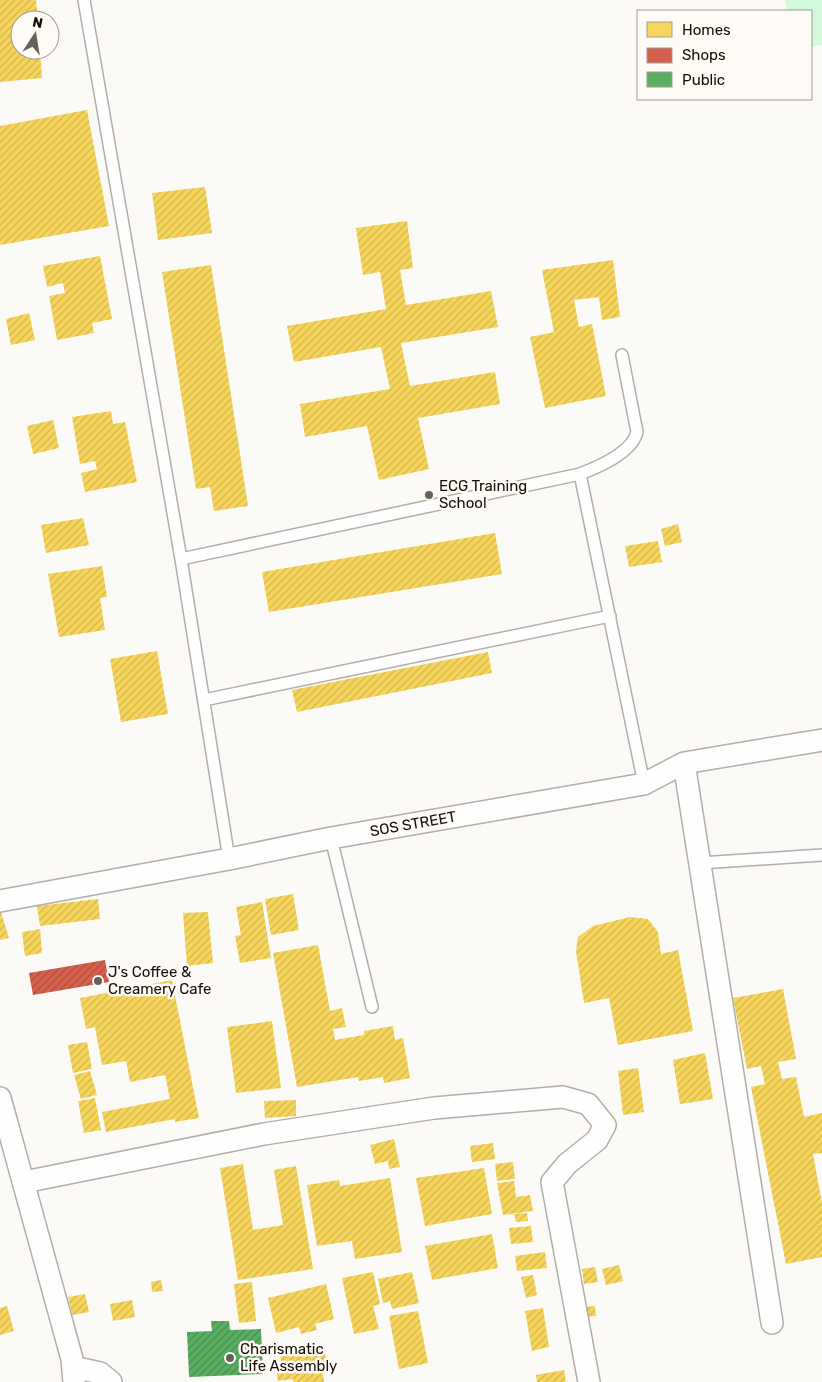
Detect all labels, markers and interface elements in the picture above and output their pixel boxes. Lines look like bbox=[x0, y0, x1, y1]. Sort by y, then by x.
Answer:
north arrow bbox=[10, 10, 60, 60]
legend bbox=[637, 10, 812, 100]
text: N bbox=[31, 13, 44, 32]
text: Homes bbox=[682, 21, 731, 39]
text: Shops bbox=[682, 46, 726, 64]
text: Public bbox=[682, 71, 725, 89]
place label: ECG Training School bbox=[439, 477, 527, 512]
marker: ECG Training School bbox=[423, 489, 435, 501]
street label: SOS STREET bbox=[369, 808, 458, 840]
place label: J's Coffee & Creamery Cafe bbox=[108, 963, 211, 998]
marker: J's Coffee & Creamery Cafe bbox=[92, 975, 104, 987]
place label: Charismatic Life Assembly bbox=[240, 1340, 337, 1375]
marker: Charismatic Life Assembly bbox=[224, 1352, 236, 1364]

